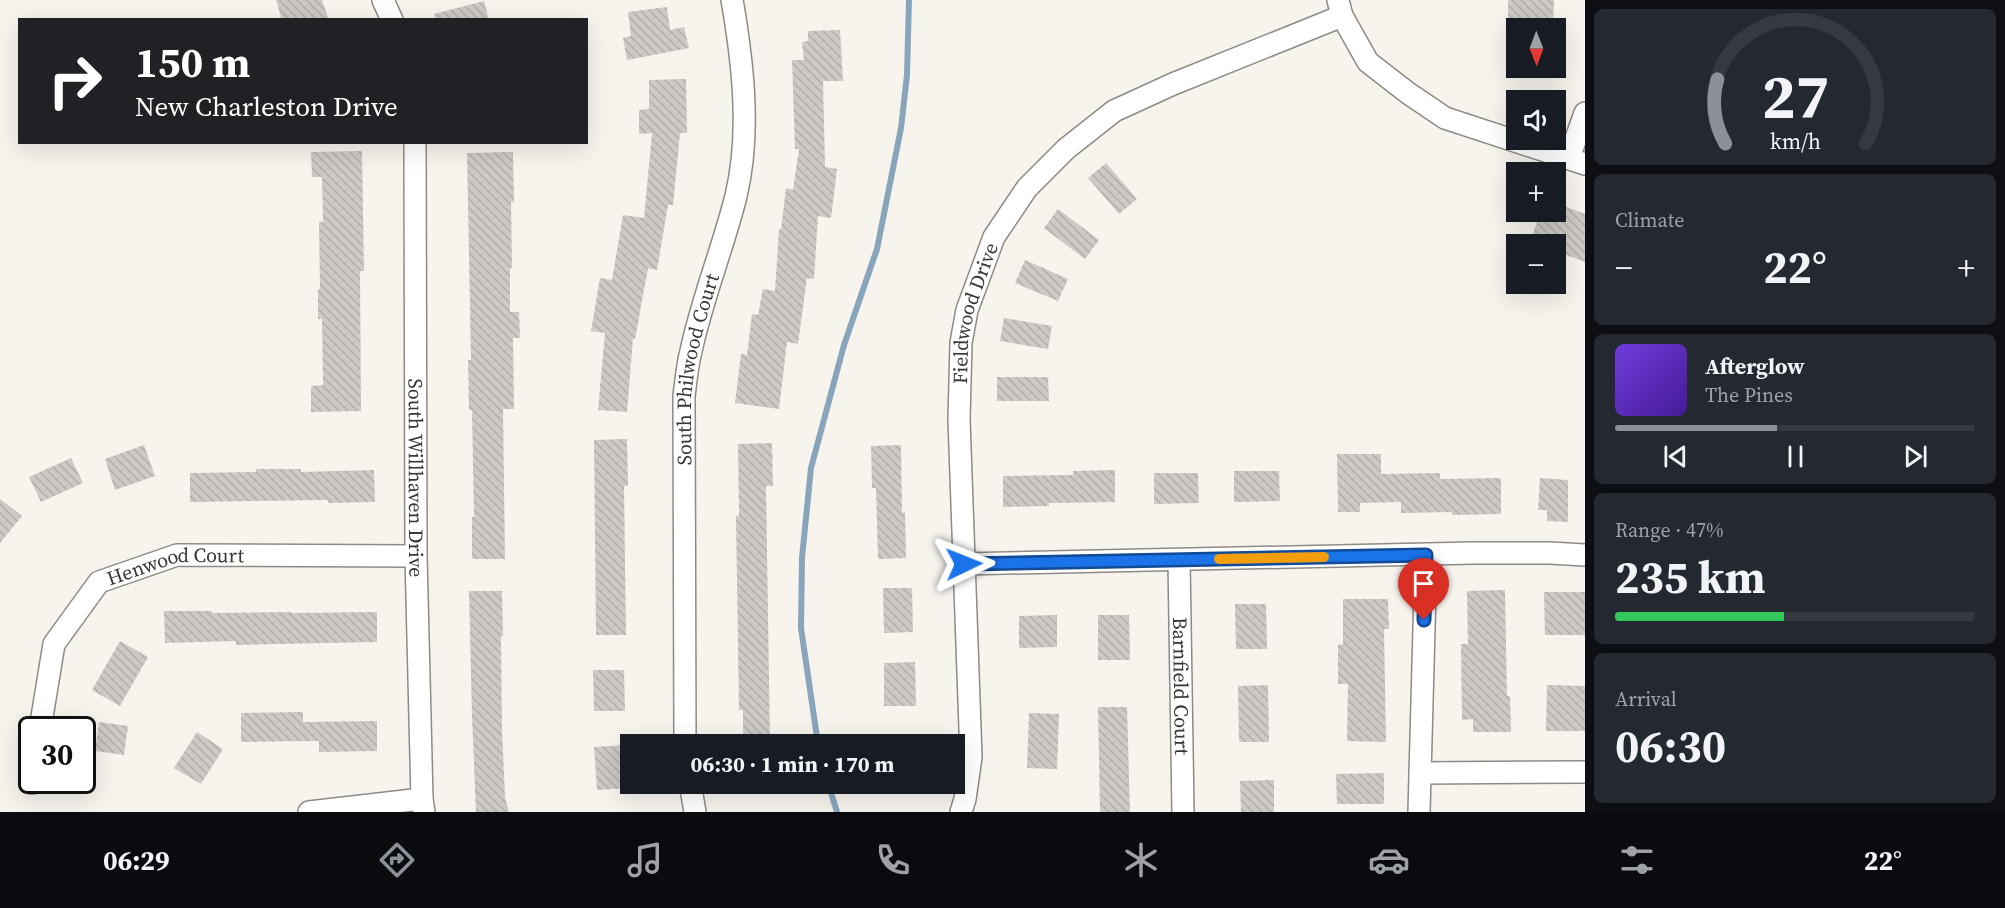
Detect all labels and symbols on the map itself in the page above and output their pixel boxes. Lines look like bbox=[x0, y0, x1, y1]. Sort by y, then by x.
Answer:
north arrow bbox=[1506, 18, 1566, 78]
street label: Fieldwood Drive bbox=[946, 239, 1005, 384]
street label: South Philwood Court bbox=[670, 269, 726, 465]
street label: South Willhaven Drive bbox=[402, 379, 431, 578]
position arrow bbox=[932, 532, 996, 596]
street label: Henwood Court bbox=[103, 541, 244, 592]
pin bbox=[1398, 558, 1449, 620]
street label: Barnfield Court bbox=[1166, 617, 1196, 756]
speed limit sign: 30 bbox=[18, 716, 96, 794]

